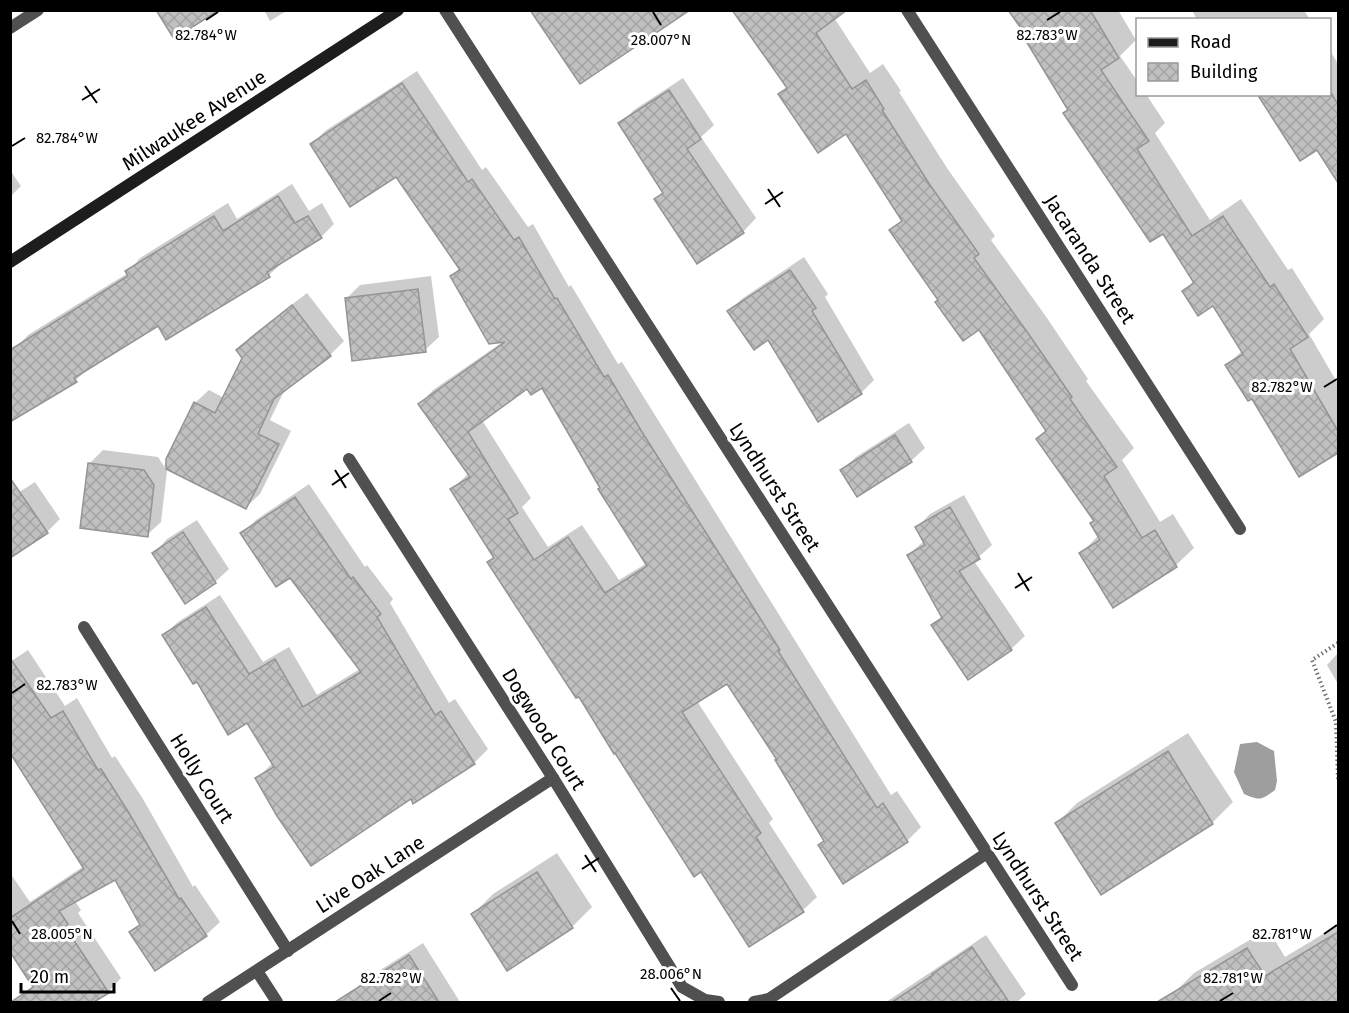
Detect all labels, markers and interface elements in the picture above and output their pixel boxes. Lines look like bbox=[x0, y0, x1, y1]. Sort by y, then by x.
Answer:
legend bbox=[1136, 18, 1331, 96]
text: 82.784°W bbox=[175, 26, 238, 44]
text: 82.783°W bbox=[1016, 26, 1078, 44]
text: 28.007°N bbox=[631, 31, 691, 49]
text: Road bbox=[1190, 31, 1232, 53]
text: Building bbox=[1190, 61, 1258, 83]
street label: Milwaukee Avenue bbox=[117, 64, 271, 176]
text: 82.784°W bbox=[36, 129, 99, 147]
street label: Jacaranda Street bbox=[1039, 190, 1141, 329]
text: 82.782°W bbox=[1251, 378, 1313, 396]
street label: Lyndhurst Street bbox=[724, 418, 826, 557]
street label: Dogwood Court bbox=[497, 664, 591, 795]
text: 82.783°W bbox=[36, 676, 98, 694]
street label: Holly Court bbox=[165, 729, 239, 828]
street label: Lyndhurst Street bbox=[987, 827, 1089, 966]
street label: Live Oak Lane bbox=[311, 830, 429, 918]
text: 28.005°N bbox=[31, 925, 93, 943]
text: 82.781°W bbox=[1252, 925, 1313, 943]
scale bar bbox=[21, 956, 114, 994]
text: 28.006°N bbox=[640, 965, 702, 983]
text: 20 m bbox=[30, 966, 69, 988]
text: 82.782°W bbox=[360, 969, 422, 987]
text: 82.781°W bbox=[1203, 969, 1264, 987]

